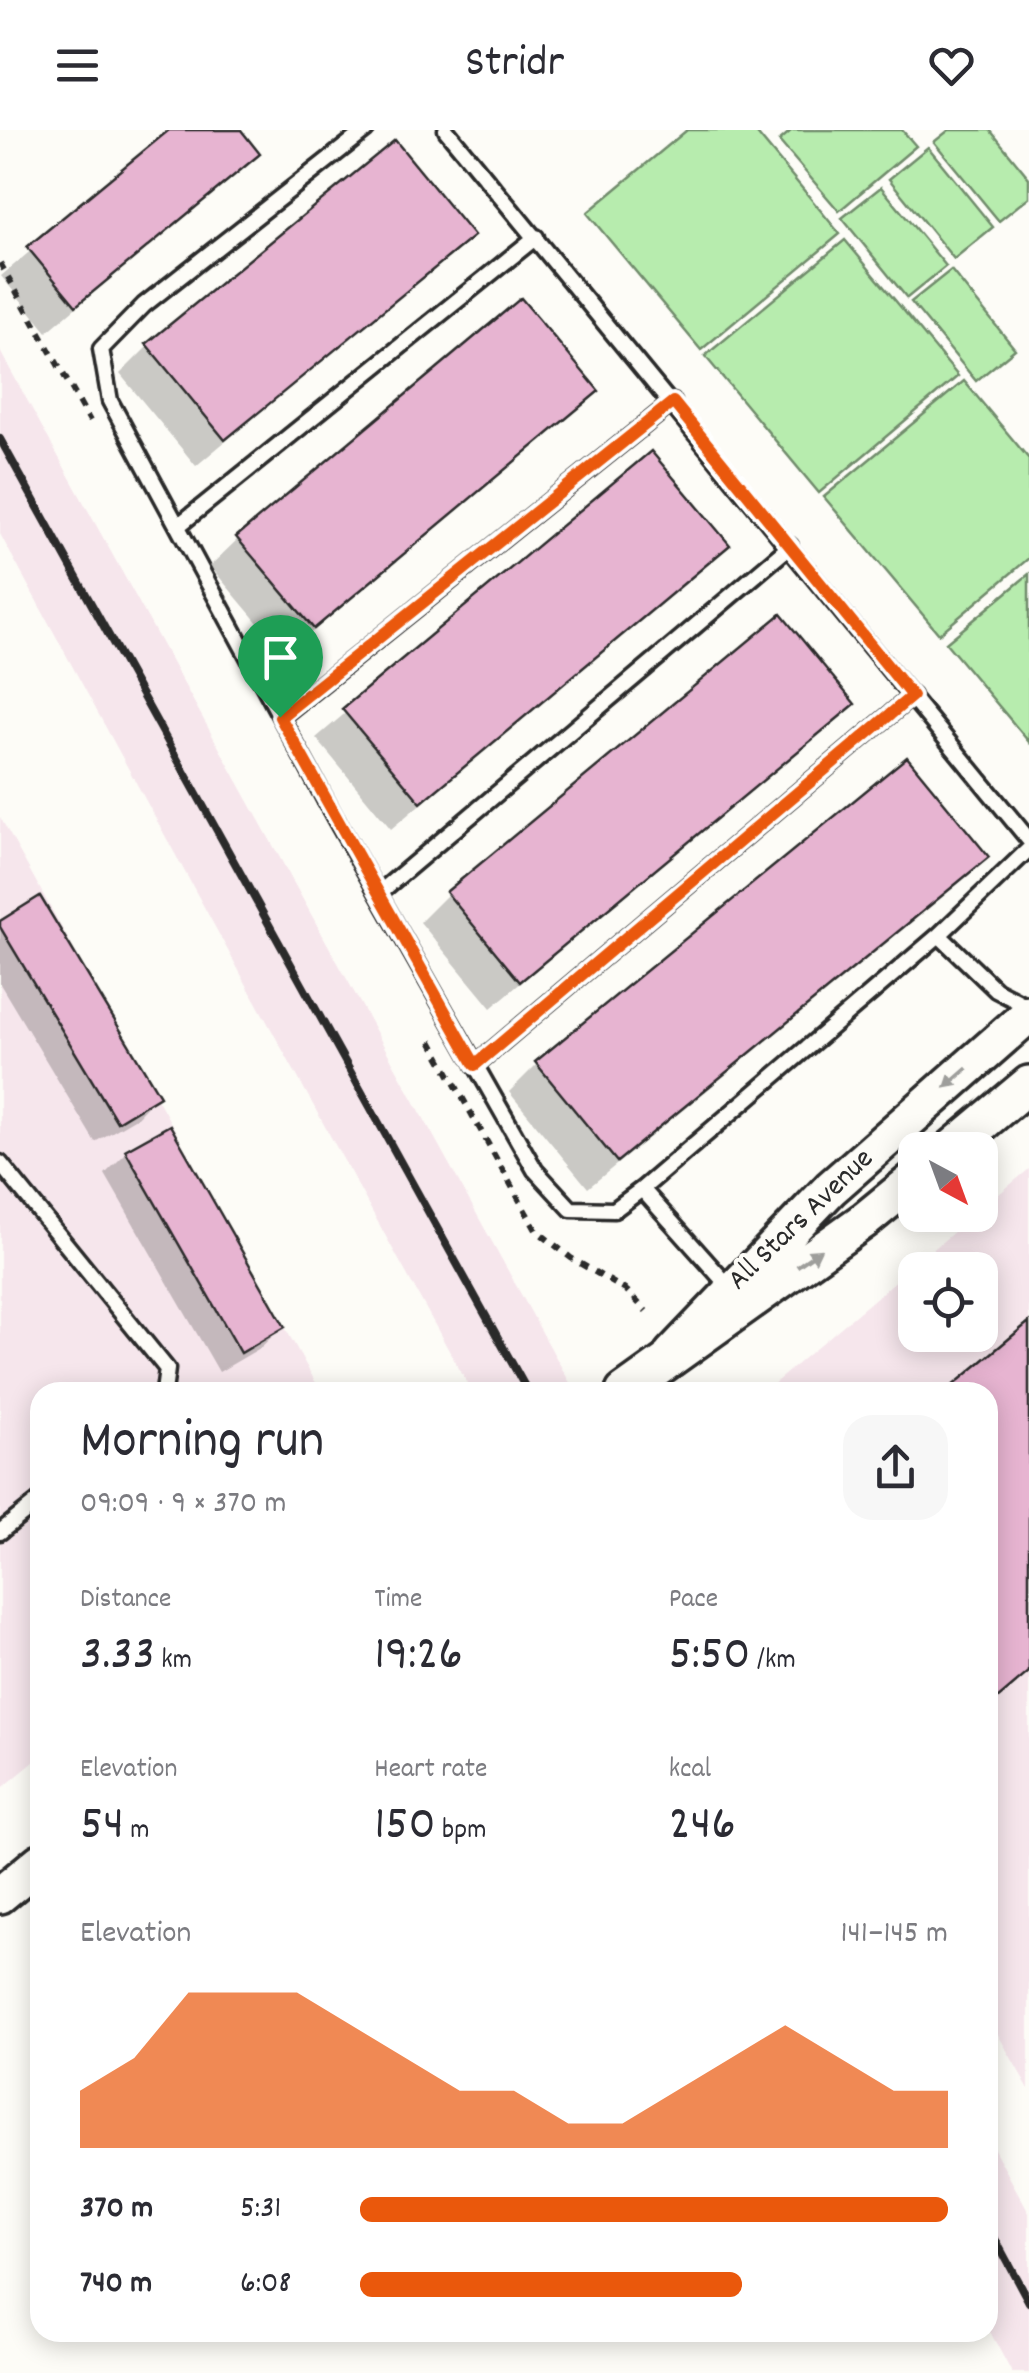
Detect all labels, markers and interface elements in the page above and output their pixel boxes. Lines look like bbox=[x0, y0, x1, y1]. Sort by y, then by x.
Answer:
text: Stridr bbox=[465, 33, 564, 97]
icon: menu bbox=[50, 38, 105, 93]
icon: heart bbox=[924, 38, 979, 93]
pin bbox=[238, 615, 323, 718]
icon: arrive bbox=[253, 630, 308, 685]
one-way arrow bbox=[944, 1067, 969, 1089]
north arrow bbox=[898, 1132, 998, 1232]
map controls bbox=[898, 1132, 998, 1352]
street label: All Stars Avenue bbox=[719, 1140, 885, 1302]
one-way arrow bbox=[796, 1249, 823, 1268]
button: locate bbox=[898, 1252, 998, 1352]
text: Morning run bbox=[80, 1405, 324, 1484]
button: share bbox=[843, 1415, 948, 1520]
text: 09:09 · 9 × 370 m bbox=[80, 1482, 287, 1528]
text: Distance bbox=[80, 1581, 171, 1621]
text: Time bbox=[374, 1581, 422, 1621]
text: Pace bbox=[669, 1581, 718, 1621]
text: 3.33 bbox=[80, 1621, 155, 1693]
text: 19:26 bbox=[374, 1621, 463, 1693]
text: 5:50 bbox=[669, 1621, 751, 1693]
text: km bbox=[155, 1642, 192, 1682]
text: /km bbox=[751, 1642, 796, 1682]
text: Elevation bbox=[80, 1751, 177, 1791]
text: Heart rate bbox=[374, 1751, 487, 1791]
text: kcal bbox=[669, 1751, 711, 1791]
text: 54 bbox=[80, 1791, 124, 1863]
text: 150 bbox=[374, 1791, 436, 1863]
text: 246 bbox=[669, 1791, 736, 1863]
text: m bbox=[124, 1812, 150, 1852]
text: bpm bbox=[436, 1812, 486, 1852]
text: Elevation bbox=[80, 1912, 191, 1958]
text: 141–145 m bbox=[840, 1912, 948, 1958]
text: 370 m bbox=[80, 2187, 153, 2233]
text: 5:31 bbox=[240, 2187, 281, 2233]
text: 740 m bbox=[80, 2262, 152, 2308]
text: 6:08 bbox=[240, 2262, 291, 2308]

